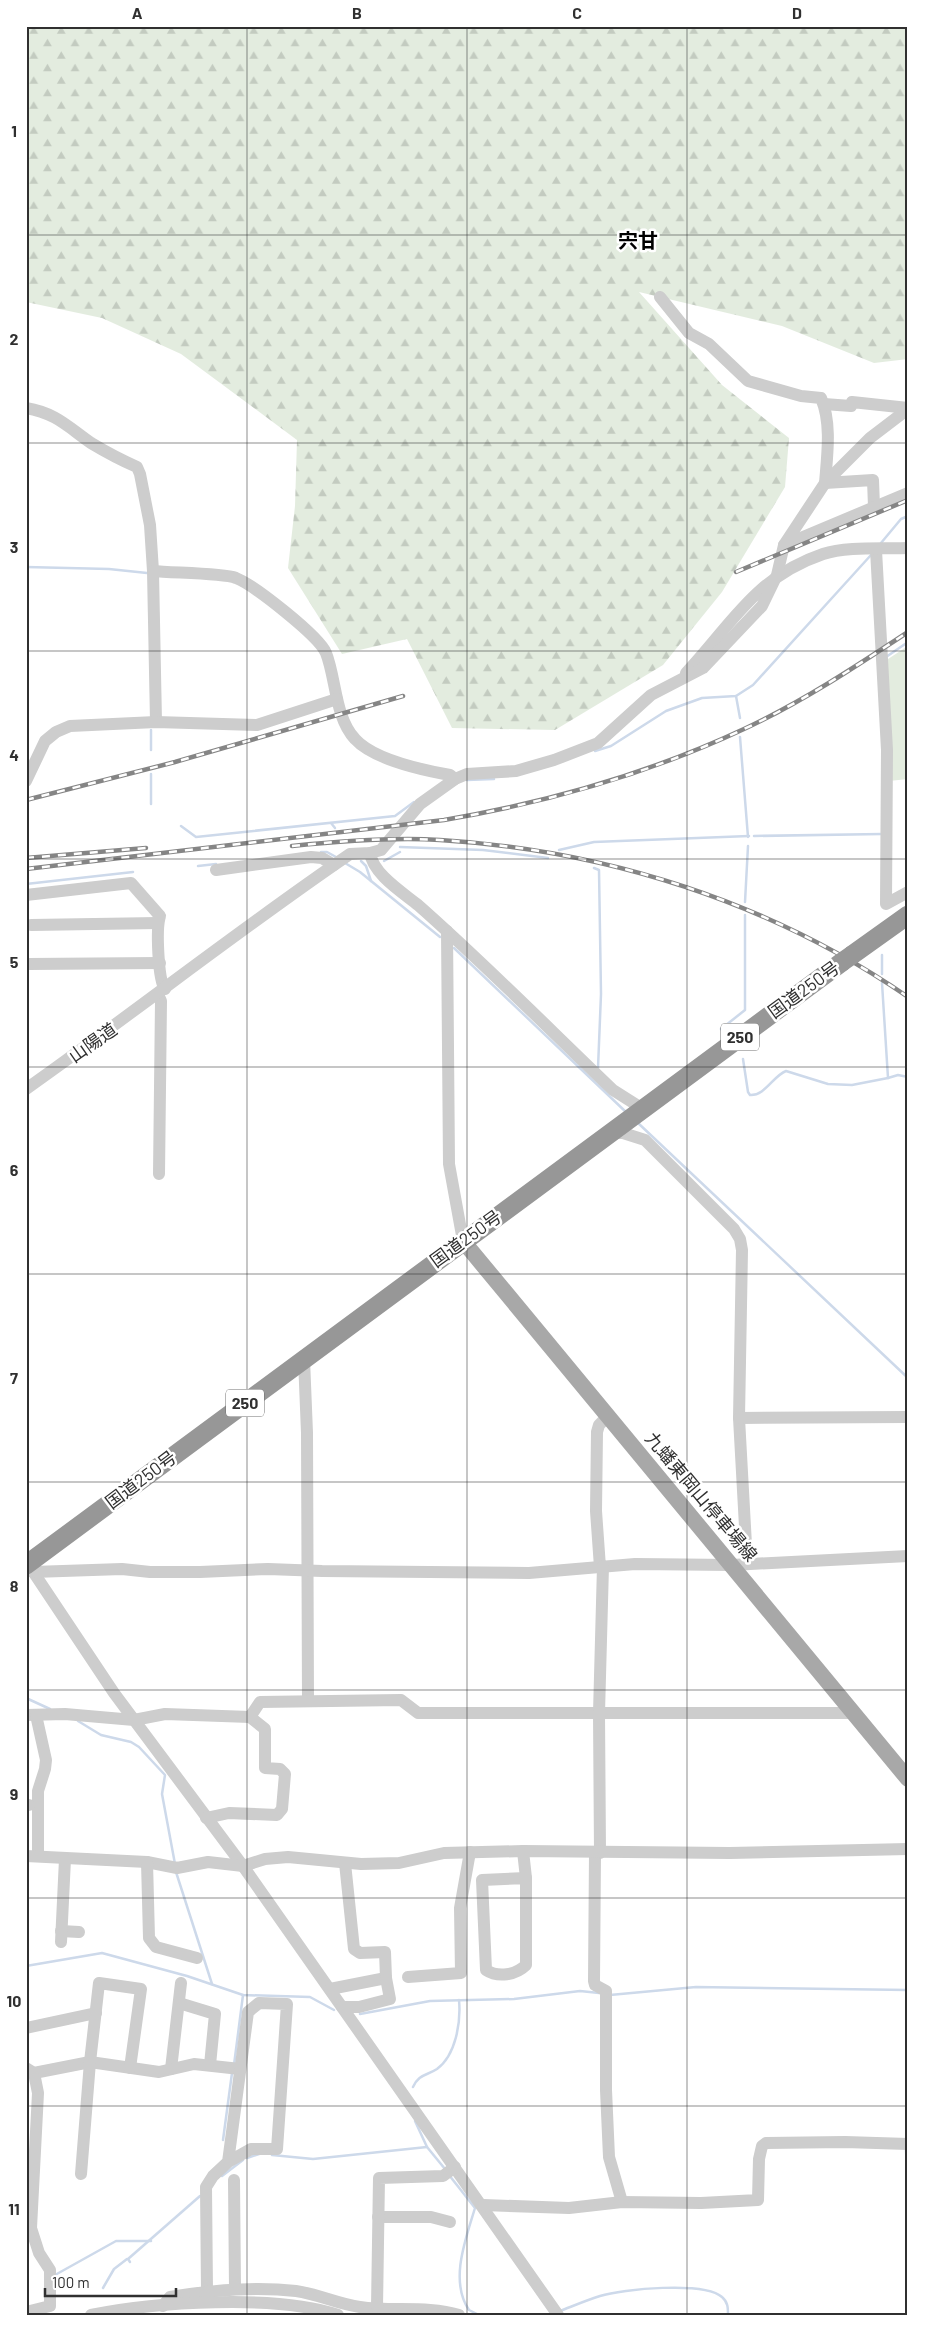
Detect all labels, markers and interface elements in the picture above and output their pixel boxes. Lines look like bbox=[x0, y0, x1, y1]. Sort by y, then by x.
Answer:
text: A bbox=[132, 3, 143, 22]
text: B bbox=[352, 3, 362, 22]
text: C bbox=[572, 3, 582, 22]
text: D bbox=[792, 3, 802, 22]
text: 1 bbox=[11, 121, 17, 140]
district label: 宍甘 bbox=[618, 228, 658, 252]
text: 2 bbox=[10, 329, 19, 348]
text: 3 bbox=[10, 537, 18, 556]
text: 4 bbox=[9, 745, 19, 764]
text: 5 bbox=[10, 952, 19, 971]
street label: 国道250号 bbox=[763, 956, 843, 1023]
street label: 山陽道 bbox=[64, 1018, 121, 1067]
road number: 250 bbox=[721, 1024, 759, 1050]
text: 6 bbox=[10, 1160, 19, 1179]
street label: 国道250号 bbox=[425, 1205, 505, 1272]
text: 7 bbox=[10, 1368, 18, 1387]
road number: 250 bbox=[226, 1390, 264, 1416]
street label: 九蟠東岡山停車場線 bbox=[641, 1427, 762, 1565]
street label: 国道250号 bbox=[101, 1445, 180, 1513]
text: 8 bbox=[10, 1576, 19, 1595]
text: 9 bbox=[10, 1784, 18, 1803]
text: 10 bbox=[7, 1991, 21, 2010]
text: 11 bbox=[8, 2199, 20, 2218]
scale bar bbox=[45, 2266, 176, 2298]
text: 100 m bbox=[52, 2273, 90, 2291]

